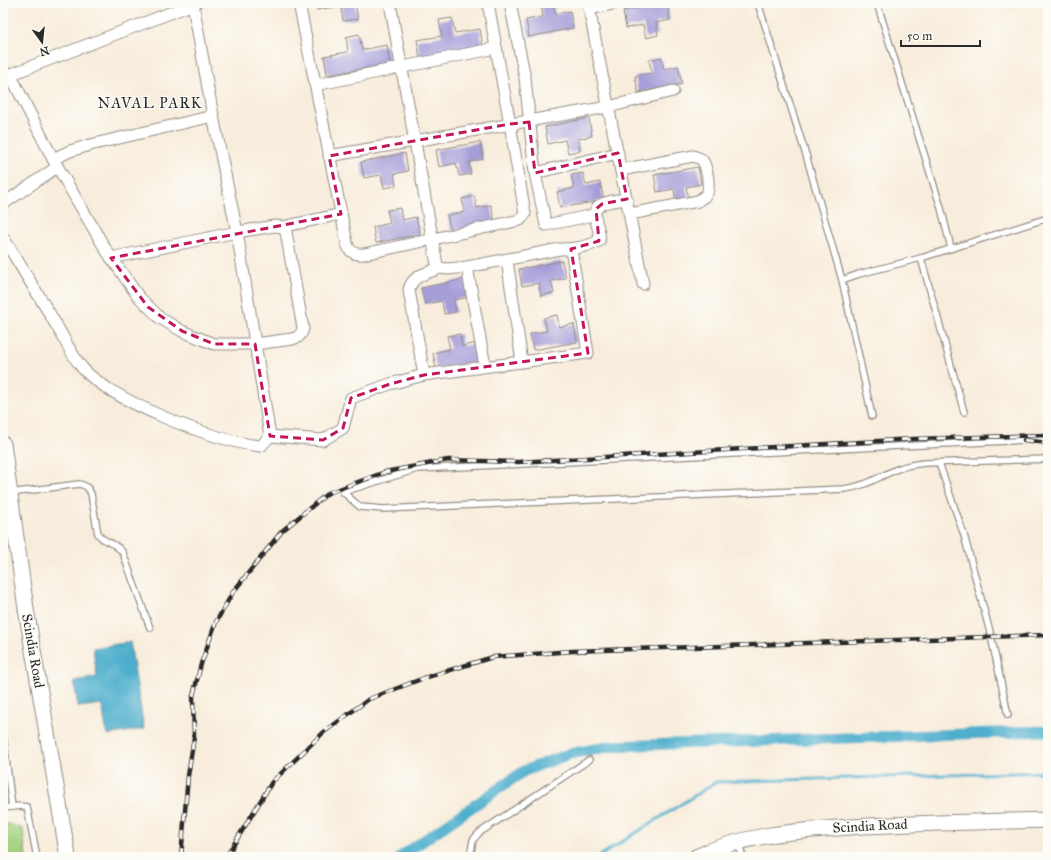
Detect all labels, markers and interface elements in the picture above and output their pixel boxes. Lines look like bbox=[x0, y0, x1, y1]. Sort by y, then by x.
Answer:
north arrow bbox=[22, 22, 62, 62]
scale bar bbox=[901, 22, 980, 48]
text: 50 m bbox=[907, 29, 932, 43]
text: N bbox=[38, 44, 51, 59]
district label: NAVAL PARK bbox=[98, 94, 203, 112]
street label: Scindia Road bbox=[18, 613, 48, 689]
street label: Scindia Road bbox=[832, 816, 908, 836]

